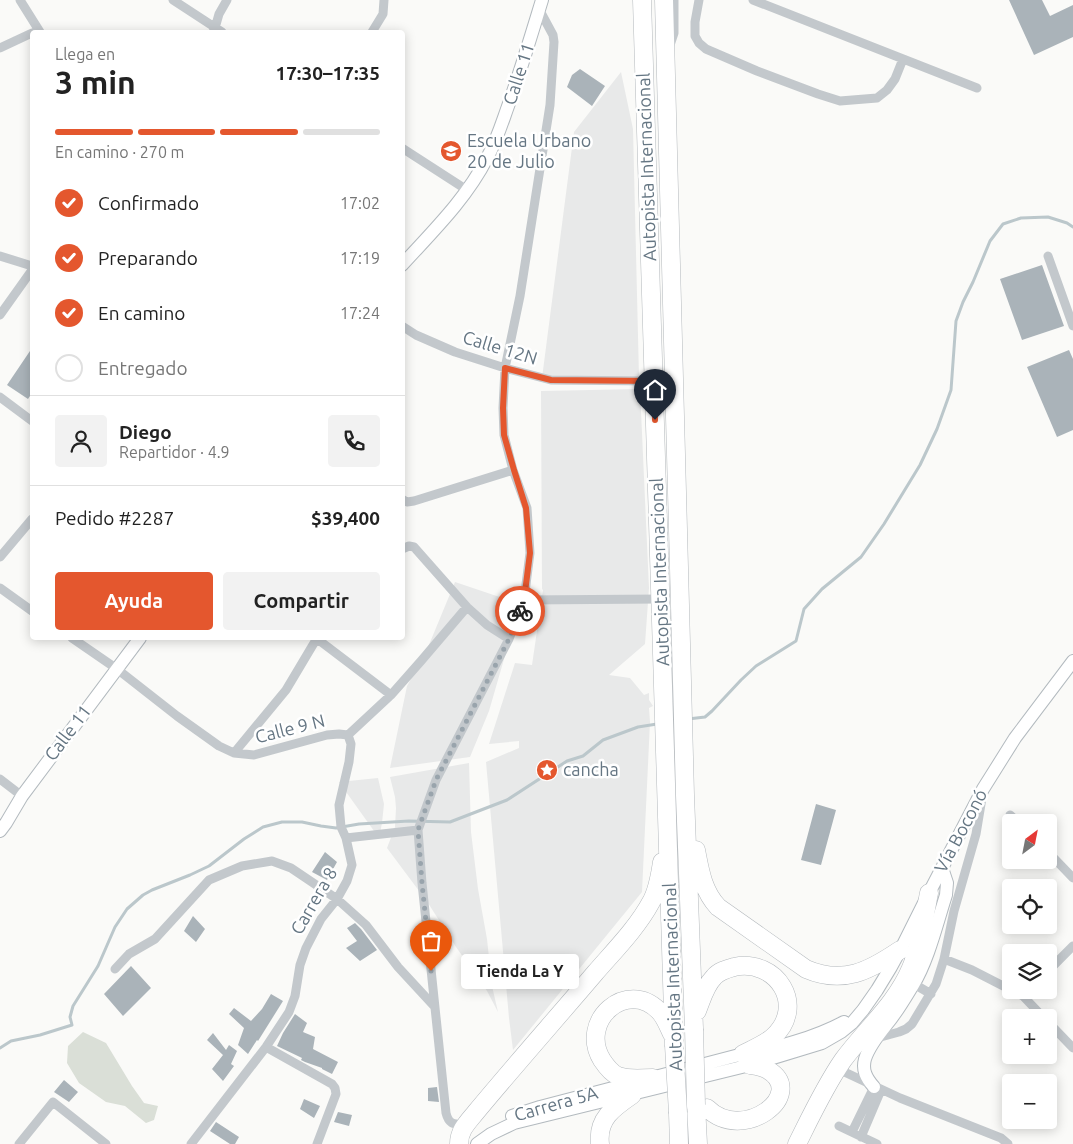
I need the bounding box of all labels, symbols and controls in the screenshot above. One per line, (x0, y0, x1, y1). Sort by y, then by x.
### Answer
street label: Calle 11 (499, 40, 537, 107)
text: Llega en (55, 45, 115, 63)
text: 17:30–17:35 (275, 62, 380, 84)
text: 3 min (55, 64, 136, 100)
street label: Autopista Internacional (633, 72, 659, 262)
place label: Escuela Urbano 20 de Julio (467, 130, 591, 171)
school or university icon: Escuela Urbano 20 de Julio (439, 139, 463, 163)
text: En camino · 270 m (55, 143, 184, 161)
icon: check (55, 189, 83, 217)
text: Confirmado (98, 192, 199, 214)
text: 17:02 (340, 194, 380, 212)
icon: check (55, 244, 83, 272)
text: Preparando (98, 247, 198, 269)
text: 17:19 (340, 249, 380, 267)
icon: check (55, 299, 83, 327)
text: En camino (98, 302, 185, 324)
text: 17:24 (340, 304, 380, 322)
street label: Calle 12N (461, 326, 540, 368)
text: Entregado (98, 357, 188, 379)
pin (634, 369, 676, 420)
icon: home (641, 376, 669, 404)
button: person (55, 415, 107, 467)
button: phone (328, 415, 380, 467)
text: Diego (119, 421, 172, 443)
text: Repartidor · 4.9 (119, 443, 230, 461)
street label: Autopista Internacional (646, 477, 672, 667)
text: Pedido #2287 (55, 507, 174, 529)
text: $39,400 (311, 507, 380, 529)
button: Ayuda (55, 572, 213, 630)
button: Compartir (223, 572, 380, 630)
courier (495, 586, 545, 636)
icon: bike (506, 597, 534, 625)
street label: Calle 11 (40, 701, 94, 764)
street label: Calle 9 N (253, 710, 327, 746)
place icon: cancha (535, 758, 559, 782)
place label: cancha (563, 759, 619, 779)
street label: Vía Boconó (930, 785, 990, 876)
north arrow (1002, 814, 1058, 869)
map controls (1002, 814, 1057, 1129)
street label: Carrera 8 (286, 863, 340, 938)
button: locate (1002, 879, 1057, 934)
street label: Autopista Internacional (659, 882, 685, 1072)
pin (410, 920, 452, 971)
icon: bag (417, 927, 445, 955)
button: layers (1002, 944, 1057, 999)
callout: Tienda La Y (461, 954, 578, 988)
text: Tienda La Y (477, 962, 563, 980)
button: + (1002, 1009, 1057, 1064)
button: − (1002, 1074, 1057, 1129)
street label: Carrera 5A (512, 1082, 600, 1124)

